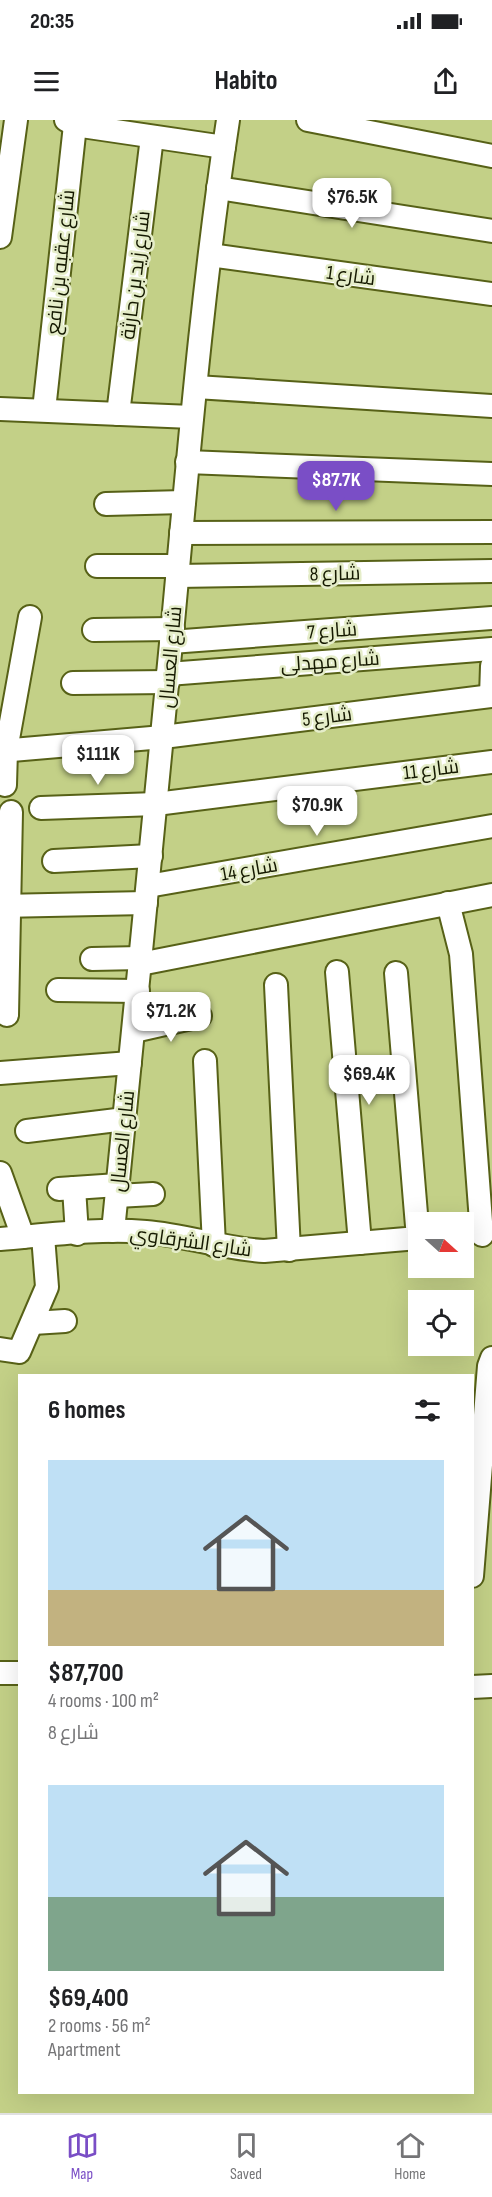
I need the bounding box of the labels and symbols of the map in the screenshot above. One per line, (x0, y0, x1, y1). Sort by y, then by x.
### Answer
pin: $76.5K (303, 178, 401, 229)
street label: شارع عقبه بن نافع (41, 188, 82, 336)
street label: شارع زيد بن حارثة (116, 209, 157, 341)
street label: شارع 1 (325, 261, 377, 292)
pin: $87.7K (287, 461, 385, 512)
street label: شارع 8 (309, 562, 361, 587)
street label: شارع العسال (155, 605, 188, 709)
street label: شارع 7 (306, 617, 358, 646)
street label: شارع مهدلى (280, 647, 380, 678)
street label: شارع 5 (301, 702, 353, 733)
pin: $111K (56, 735, 140, 786)
street label: شارع 11 (402, 755, 460, 786)
pin: $70.9K (268, 786, 366, 837)
street label: شارع 14 (219, 853, 280, 888)
pin: $71.2K (122, 992, 220, 1043)
pin: $69.4K (320, 1055, 418, 1106)
street label: شارع العسال (106, 1089, 141, 1193)
north arrow (408, 1212, 474, 1278)
street label: شارع الشرقاوي (128, 1222, 253, 1265)

